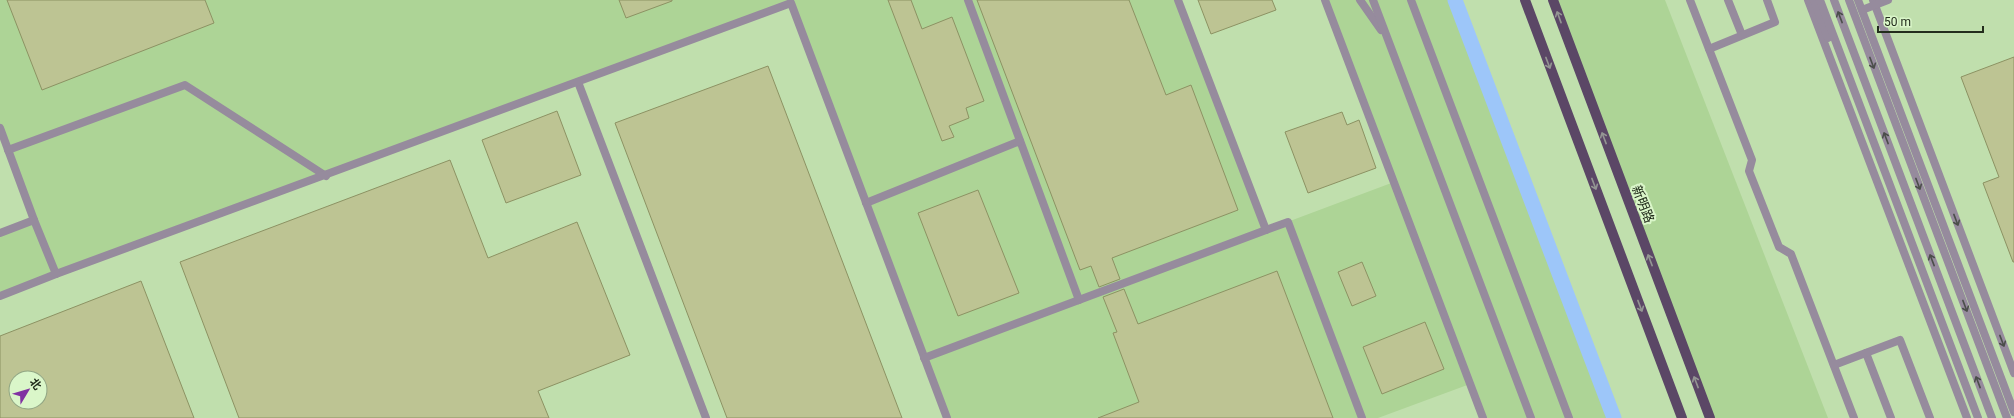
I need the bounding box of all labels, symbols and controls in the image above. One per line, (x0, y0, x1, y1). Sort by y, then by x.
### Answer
scale bar (1878, 8, 1983, 34)
one-way arrow (1554, 11, 1562, 23)
one-way arrow (1836, 11, 1844, 23)
text: 50 m (1884, 15, 1911, 29)
one-way arrow (1545, 56, 1553, 68)
one-way arrow (1869, 56, 1877, 68)
one-way arrow (1600, 133, 1608, 145)
one-way arrow (1882, 133, 1890, 145)
one-way arrow (1591, 178, 1599, 190)
one-way arrow (1915, 178, 1923, 190)
street label: 新明路 (1629, 183, 1657, 225)
one-way arrow (1952, 213, 1960, 225)
one-way arrow (1646, 254, 1654, 266)
one-way arrow (1928, 254, 1936, 266)
one-way arrow (1961, 299, 1969, 311)
one-way arrow (1636, 300, 1644, 312)
one-way arrow (1998, 335, 2006, 347)
north arrow (8, 370, 48, 410)
text: 北 (27, 376, 44, 392)
one-way arrow (1692, 376, 1700, 388)
one-way arrow (1974, 376, 1982, 388)

